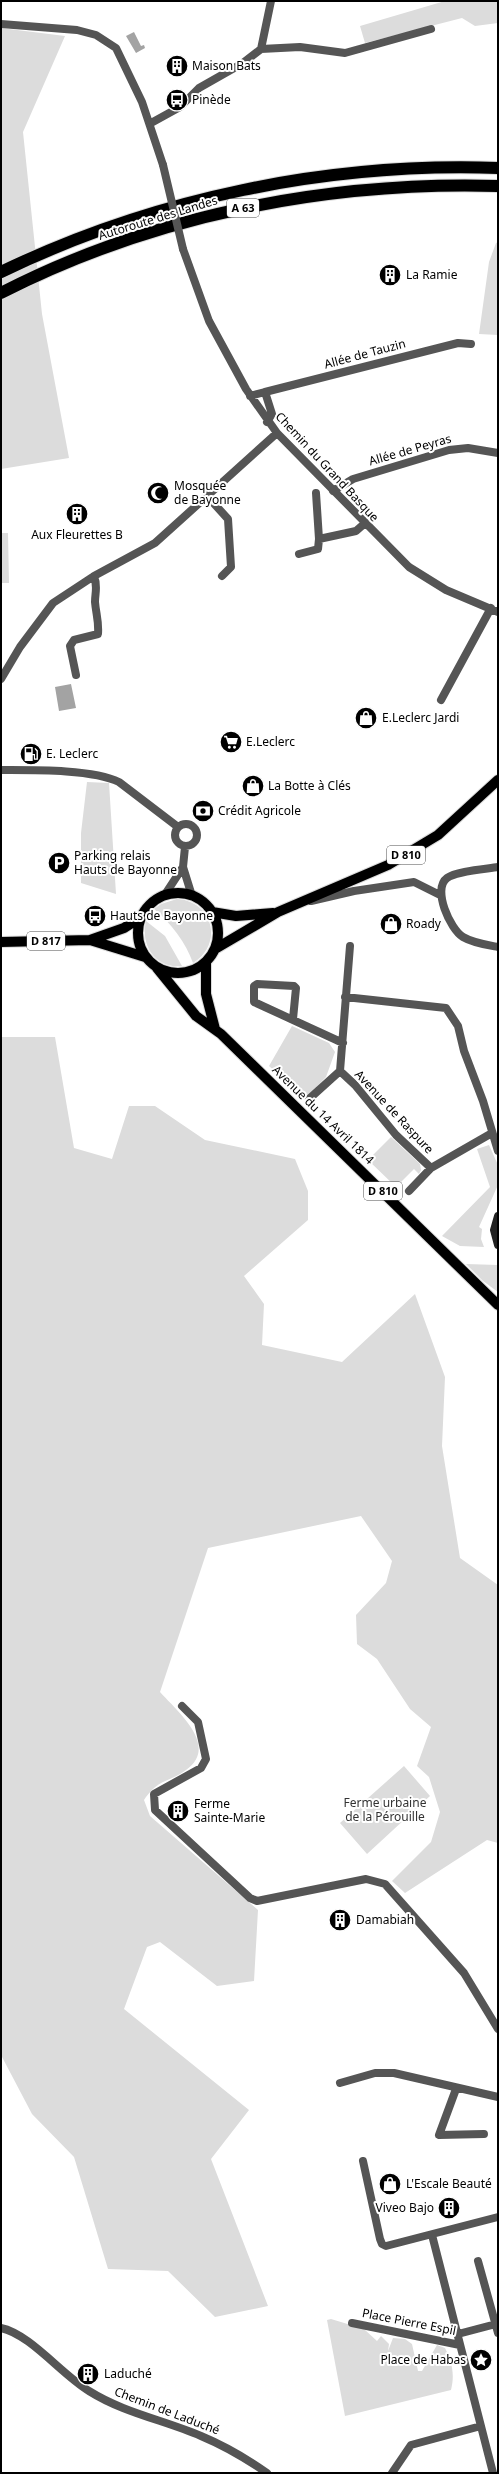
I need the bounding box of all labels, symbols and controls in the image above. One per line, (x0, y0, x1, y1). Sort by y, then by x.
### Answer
building icon: Maison Bats (164, 53, 190, 79)
place label: Maison Bats (192, 57, 261, 74)
bus stop icon: Pinède (164, 87, 190, 113)
place label: Pinède (192, 91, 231, 108)
street label: Autoroute des Landes (96, 191, 220, 244)
road number: A 63 (227, 199, 259, 217)
building icon: La Ramie (377, 262, 403, 288)
place label: La Ramie (406, 266, 458, 283)
street label: Allée de Tauzin (322, 334, 408, 373)
street label: Chemin du Grand Basque (272, 408, 383, 525)
street label: Allée de Peyras (367, 430, 453, 469)
place label: Mosquée de Bayonne (174, 477, 241, 508)
mosque icon: Mosquée de Bayonne (145, 480, 171, 506)
building icon: Aux Fleurettes B (64, 501, 90, 527)
place label: Aux Fleurettes B (31, 526, 123, 543)
shop icon: E.Leclerc Jardi (353, 705, 379, 731)
place label: E.Leclerc Jardi (382, 709, 459, 726)
supermarket icon: E.Leclerc (218, 729, 244, 755)
place label: E.Leclerc (246, 733, 295, 750)
fuel station icon: E. Leclerc (18, 741, 44, 767)
place label: E. Leclerc (46, 745, 98, 762)
shop icon: La Botte à Clés (240, 773, 266, 799)
place label: La Botte à Clés (268, 777, 351, 794)
bank icon: Crédit Agricole (190, 798, 216, 824)
place label: Crédit Agricole (218, 802, 301, 819)
road number: D 810 (387, 846, 425, 864)
place label: Parking relais Hauts de Bayonne (74, 847, 177, 878)
parking icon: Parking relais Hauts de Bayonne (46, 850, 72, 876)
bus stop icon: Hauts de Bayonne (82, 903, 108, 929)
place label: Hauts de Bayonne (110, 907, 213, 924)
shop icon: Roady (378, 911, 404, 937)
place label: Roady (406, 915, 442, 932)
road number: D 817 (27, 932, 65, 950)
street label: Avenue du 14 Avril 1814 (269, 1061, 378, 1168)
street label: Avenue de Raspure (351, 1066, 438, 1157)
road number: D 810 (364, 1182, 402, 1200)
park label: Ferme urbaine de la Pérouille (344, 1794, 427, 1825)
place label: Ferme Sainte-Marie (194, 1795, 265, 1826)
building icon: Ferme Sainte-Marie (165, 1798, 191, 1824)
building icon: Damabiah (327, 1907, 353, 1933)
place label: Damabiah (356, 1911, 414, 1928)
shop icon: L'Escale Beauté (377, 2171, 403, 2197)
place label: L'Escale Beauté (406, 2175, 492, 2192)
building icon: Viveo Bajo (436, 2195, 462, 2221)
place label: Viveo Bajo (376, 2199, 434, 2216)
street label: Place Pierre Espil (361, 2304, 458, 2339)
place icon: Place de Habas (468, 2347, 494, 2373)
place label: Place de Habas (381, 2351, 466, 2368)
building icon: Laduché (75, 2361, 101, 2387)
place label: Laduché (104, 2365, 152, 2382)
street label: Chemin de Laduché (112, 2383, 223, 2439)

